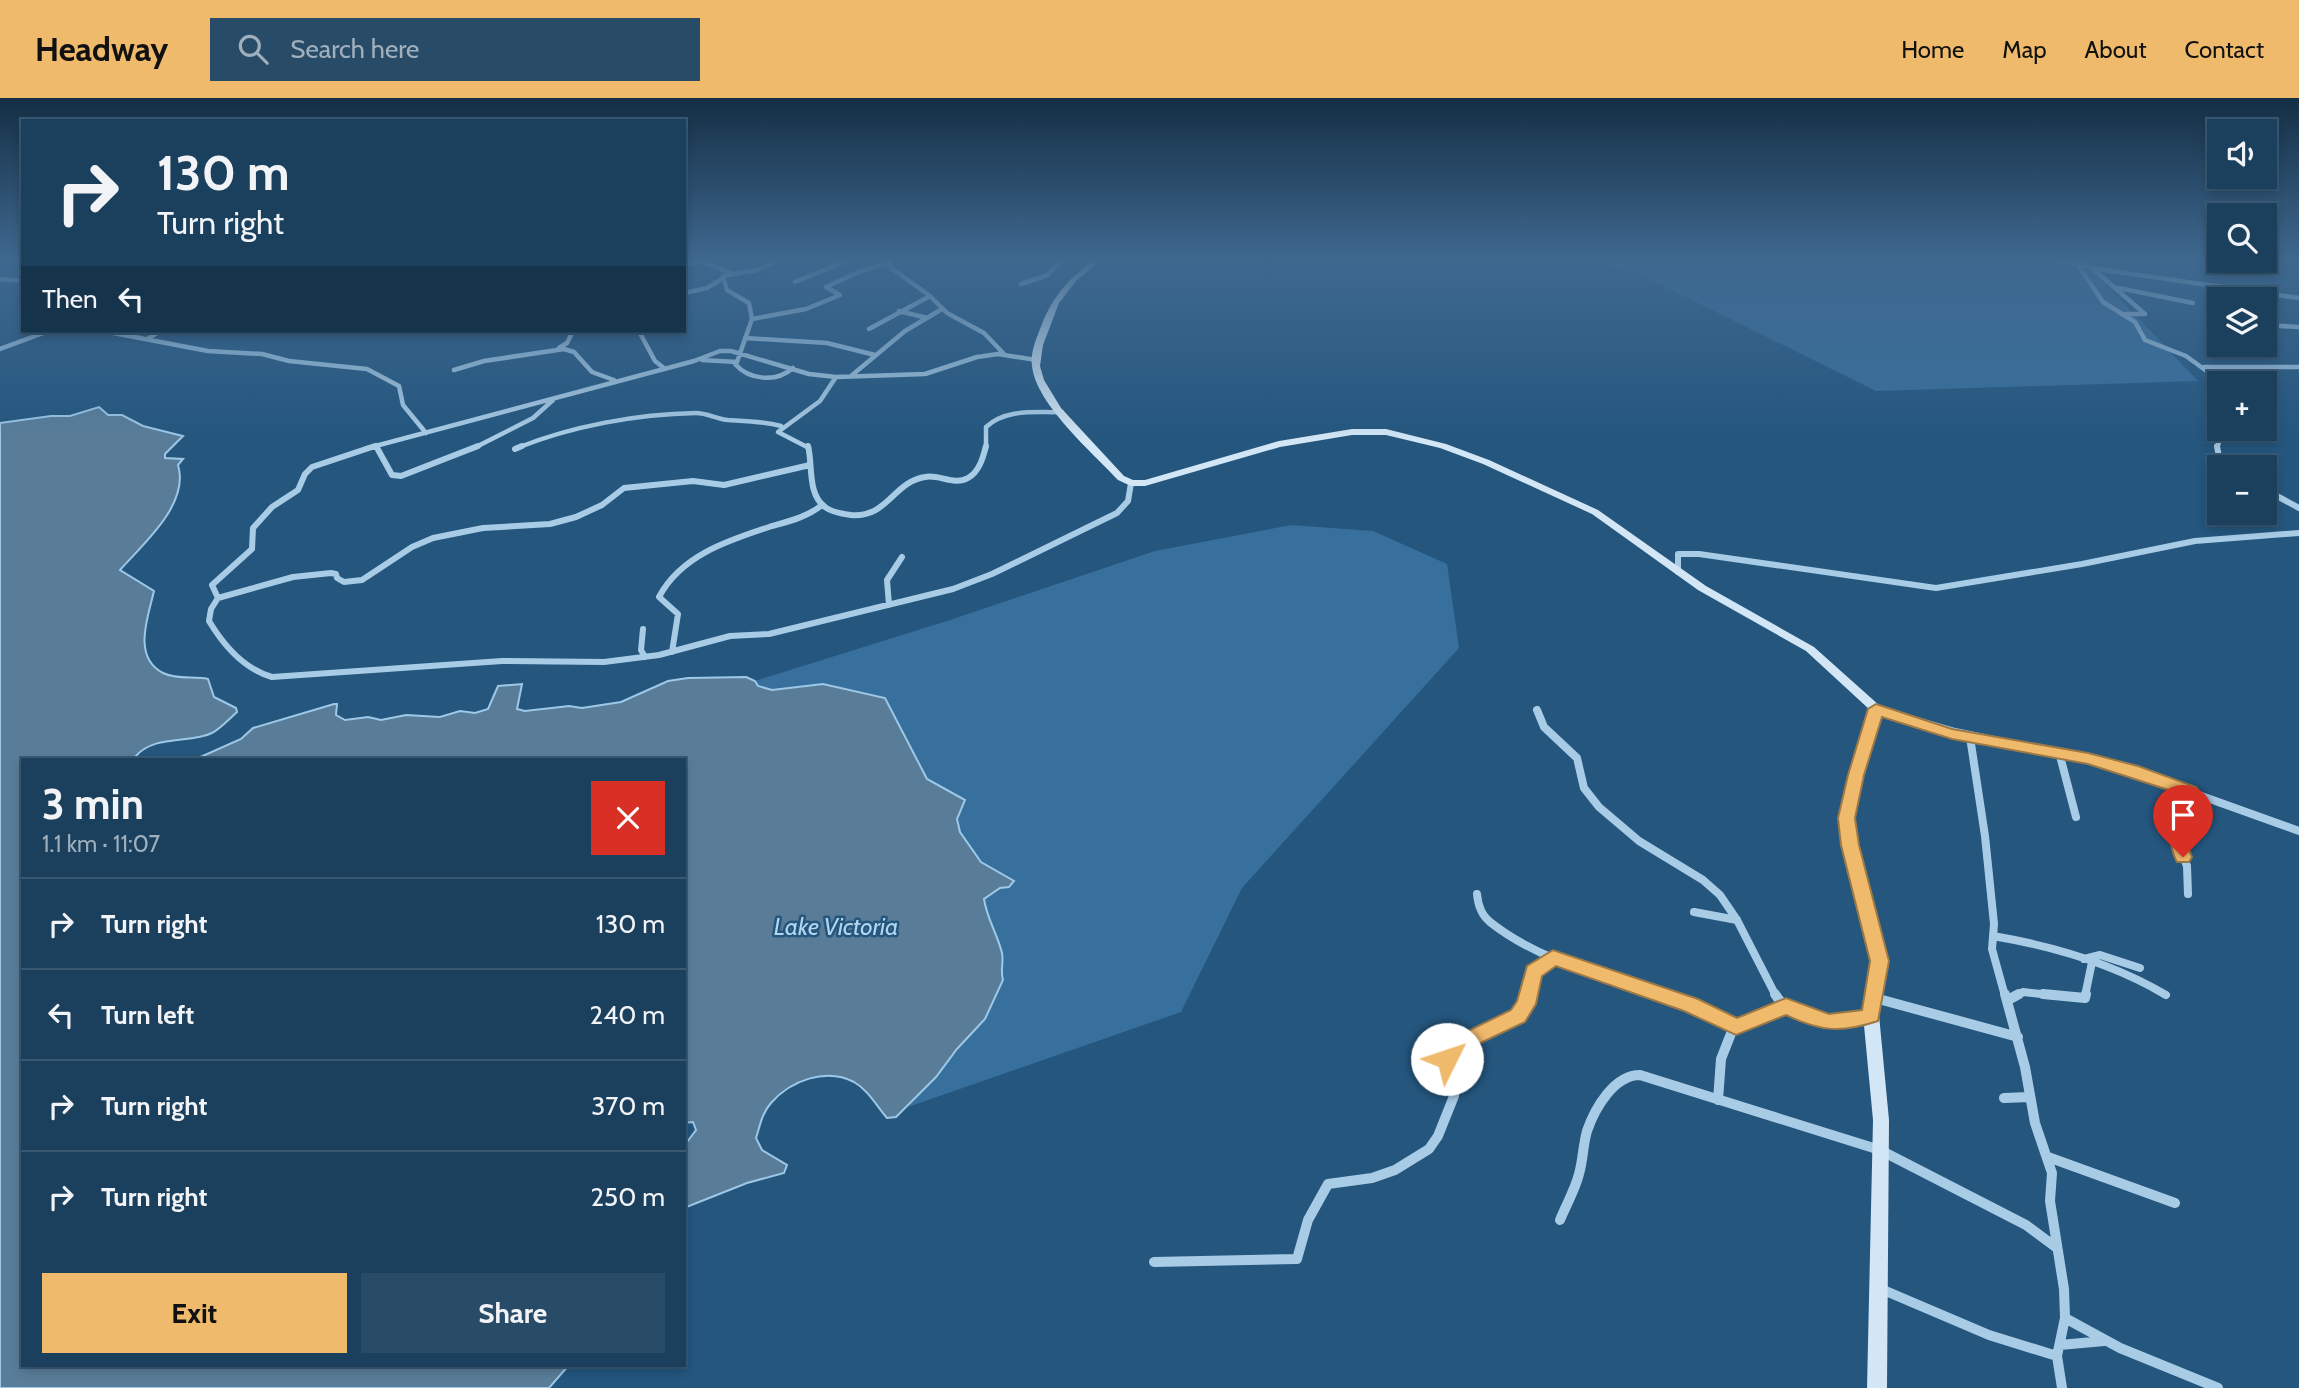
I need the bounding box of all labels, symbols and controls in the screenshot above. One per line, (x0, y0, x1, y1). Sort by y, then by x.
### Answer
search box (210, 18, 700, 81)
text: Headway (35, 29, 168, 69)
icon: search (234, 30, 272, 68)
text: Search here (290, 33, 419, 65)
text: Home (1901, 35, 1964, 64)
text: Map (2002, 35, 2047, 64)
text: About (2085, 35, 2147, 64)
text: Contact (2185, 35, 2264, 64)
map controls (2207, 119, 2277, 525)
button: sound (2207, 119, 2277, 189)
text: 130 m (157, 143, 290, 202)
icon: right (42, 147, 133, 238)
text: Turn right (157, 203, 284, 242)
button: search (2207, 203, 2277, 273)
icon: left (112, 280, 150, 318)
text: Then (42, 283, 98, 315)
button: layers (2207, 287, 2277, 357)
button: + (2207, 371, 2277, 441)
button: − (2207, 455, 2277, 525)
text: 3 min (42, 778, 144, 830)
button: close (591, 781, 665, 855)
pin (2153, 785, 2213, 857)
icon: arrive (2164, 796, 2202, 834)
text: 1.1 km · 11:07 (42, 830, 160, 858)
icon: right (42, 905, 80, 943)
text: Turn right (101, 908, 207, 940)
text: 130 m (596, 908, 665, 940)
water label: Lake Victoria (774, 912, 898, 941)
icon: left (42, 996, 80, 1034)
text: Turn left (101, 999, 194, 1031)
text: 240 m (590, 999, 665, 1031)
position arrow (1410, 1022, 1484, 1096)
icon: right (42, 1087, 80, 1125)
text: Turn right (101, 1090, 207, 1122)
text: 370 m (591, 1090, 665, 1122)
icon: right (42, 1178, 80, 1216)
text: Turn right (101, 1181, 207, 1213)
text: 250 m (591, 1181, 665, 1213)
button: Exit (42, 1273, 347, 1353)
button: Share (361, 1273, 665, 1353)

